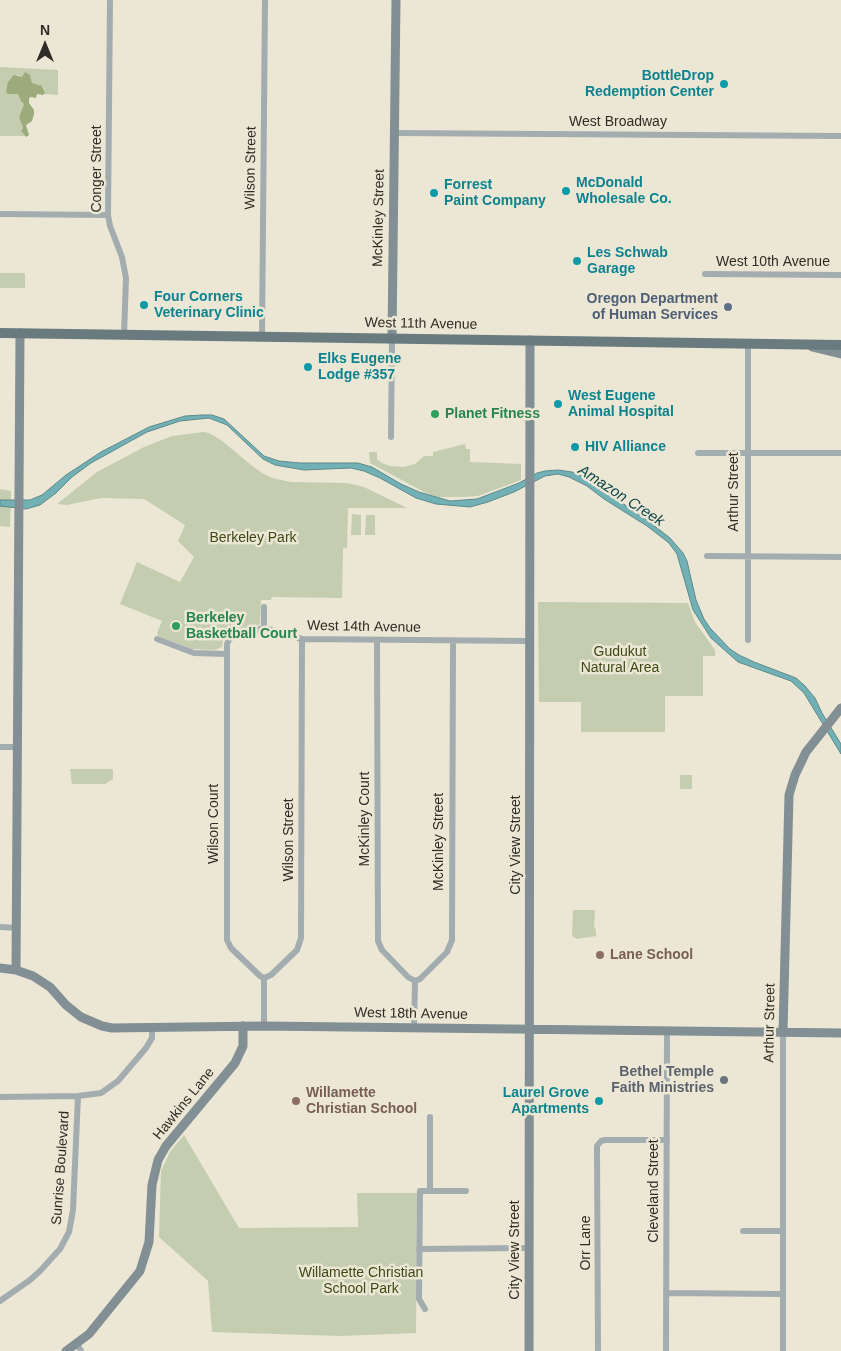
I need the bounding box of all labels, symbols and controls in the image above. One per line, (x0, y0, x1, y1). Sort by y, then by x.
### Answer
north arrow (20, 20, 70, 70)
text: N (40, 22, 50, 38)
place label: BottleDrop Redemption Center (585, 68, 714, 100)
marker: BottleDrop Redemption Center (718, 78, 730, 90)
street label: West Broadway (569, 114, 667, 130)
street label: Conger Street (89, 125, 105, 213)
street label: Wilson Street (242, 126, 260, 210)
street label: McKinley Street (370, 169, 388, 267)
place label: McDonald Wholesale Co. (576, 175, 672, 208)
place label: Forrest Paint Company (444, 177, 546, 210)
marker: McDonald Wholesale Co. (560, 185, 572, 197)
marker: Forrest Paint Company (428, 187, 440, 199)
place label: Les Schwab Garage (587, 245, 668, 278)
street label: West 10th Avenue (716, 254, 830, 270)
marker: Les Schwab Garage (571, 255, 583, 267)
place label: Four Corners Veterinary Clinic (154, 289, 264, 322)
place label: Oregon Department of Human Services (587, 291, 718, 324)
marker: Four Corners Veterinary Clinic (138, 299, 150, 311)
marker: Oregon Department of Human Services (722, 301, 734, 313)
street label: West 11th Avenue (364, 315, 478, 333)
place label: Elks Eugene Lodge #357 (318, 351, 401, 384)
marker: Elks Eugene Lodge #357 (302, 361, 314, 373)
place label: West Eugene Animal Hospital (568, 388, 674, 421)
marker: West Eugene Animal Hospital (552, 398, 564, 410)
place label: Planet Fitness (445, 406, 540, 422)
marker: Planet Fitness (429, 408, 441, 420)
place label: HIV Alliance (585, 439, 666, 455)
marker: HIV Alliance (569, 441, 581, 453)
street label: Arthur Street (726, 452, 742, 532)
water label: Amazon Creek (574, 461, 668, 531)
park label: Berkeley Park (209, 530, 297, 546)
place label: Berkeley Basketball Court (186, 610, 297, 642)
street label: West 14th Avenue (307, 618, 421, 636)
marker: Berkeley Basketball Court (170, 620, 182, 632)
park label: Gudukut Natural Area (581, 644, 659, 676)
street label: McKinley Court (357, 772, 373, 866)
street label: Wilson Court (206, 784, 222, 864)
street label: McKinley Street (431, 793, 447, 891)
street label: City View Street (508, 795, 524, 895)
street label: Wilson Street (281, 798, 297, 882)
place label: Lane School (610, 947, 693, 963)
marker: Lane School (594, 949, 606, 961)
street label: Arthur Street (761, 983, 779, 1063)
street label: West 18th Avenue (354, 1005, 468, 1023)
place label: Bethel Temple Faith Ministries (611, 1064, 714, 1096)
street label: Hawkins Lane (150, 1065, 218, 1143)
marker: Bethel Temple Faith Ministries (718, 1074, 730, 1086)
place label: Willamette Christian School (306, 1085, 417, 1118)
place label: Laurel Grove Apartments (503, 1085, 589, 1118)
marker: Willamette Christian School (290, 1095, 302, 1107)
marker: Laurel Grove Apartments (593, 1095, 605, 1107)
street label: Sunrise Boulevard (49, 1110, 73, 1226)
street label: Cleveland Street (646, 1139, 662, 1243)
street label: City View Street (507, 1200, 523, 1300)
street label: Orr Lane (578, 1215, 594, 1271)
park label: Willamette Christian School Park (299, 1265, 423, 1298)

